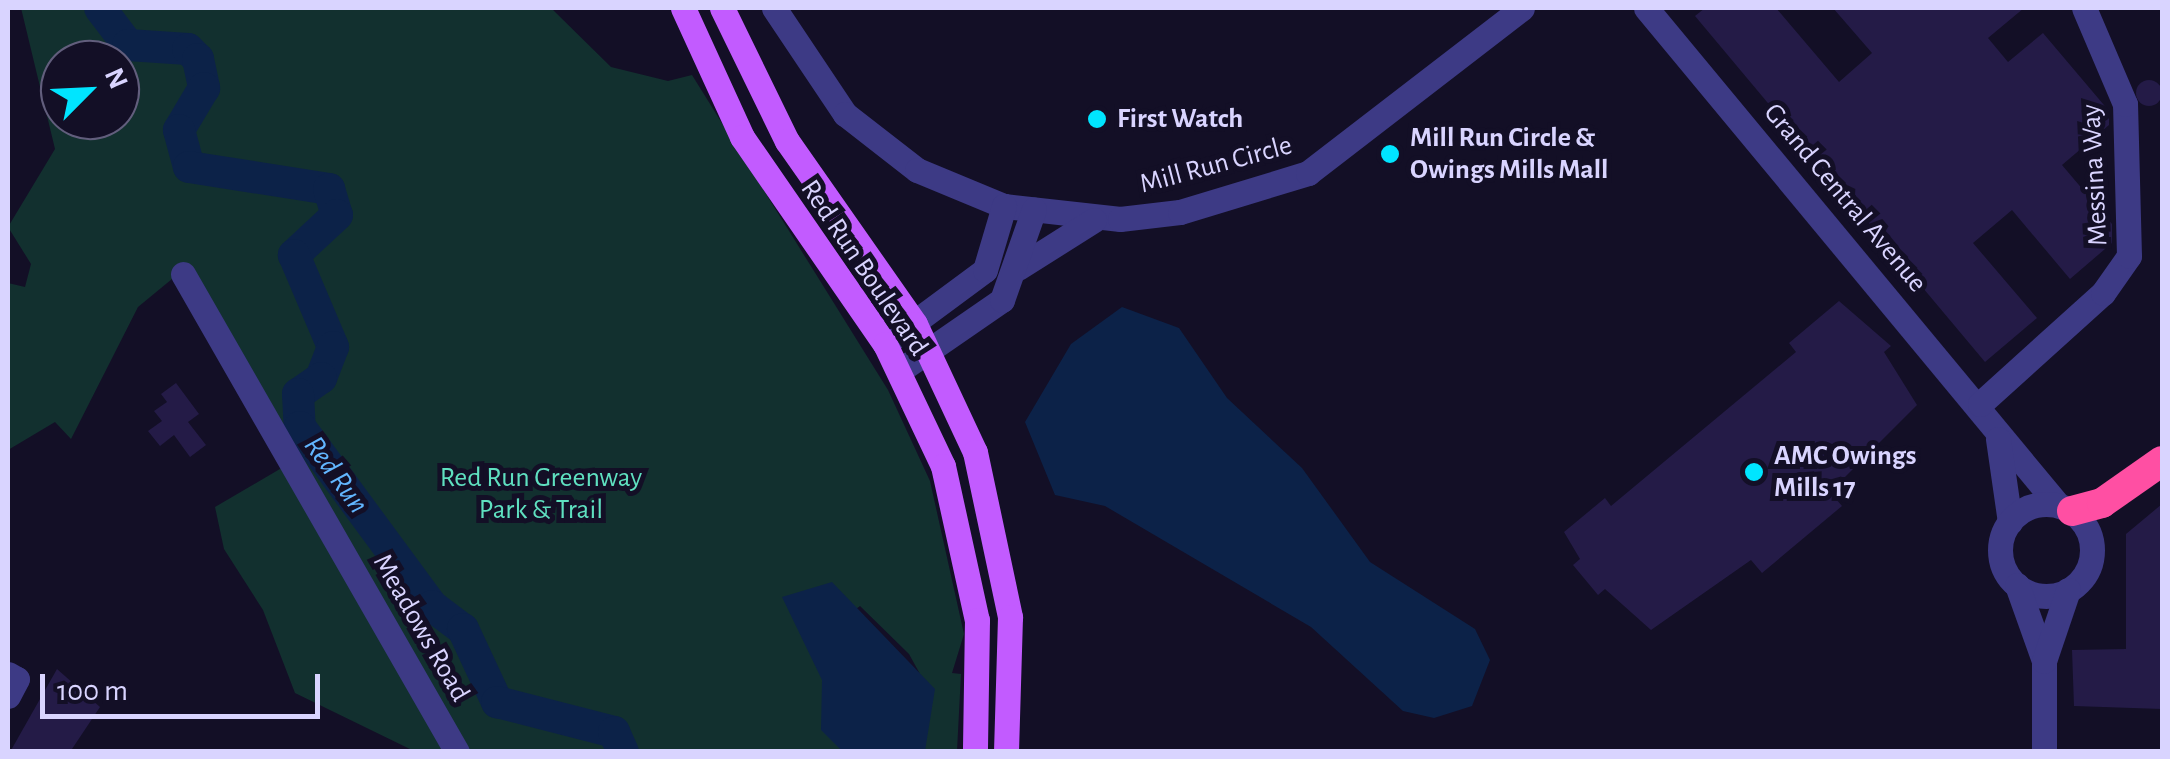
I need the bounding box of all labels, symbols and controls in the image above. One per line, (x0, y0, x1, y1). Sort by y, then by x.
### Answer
north arrow (40, 40, 140, 140)
text: N (99, 64, 132, 93)
street label: Grand Central Avenue (1756, 97, 1934, 299)
place label: First Watch (1117, 102, 1243, 136)
street label: Messina Way (2075, 103, 2115, 247)
marker: First Watch (1086, 108, 1108, 130)
place label: Mill Run Circle & Owings Mills Mall (1410, 121, 1608, 187)
street label: Mill Run Circle (1136, 129, 1296, 201)
marker: Mill Run Circle & Owings Mills Mall (1379, 143, 1401, 165)
street label: Red Run Boulevard (793, 174, 935, 362)
water label: Red Run (296, 429, 376, 521)
place label: AMC Owings Mills 17 (1774, 439, 1916, 505)
park label: Red Run Greenway Park & Trail (440, 461, 642, 527)
marker: AMC Owings Mills 17 (1743, 461, 1765, 483)
street label: Meadows Road (365, 548, 477, 708)
scale bar (45, 654, 325, 716)
text: 100 m (57, 676, 128, 706)

